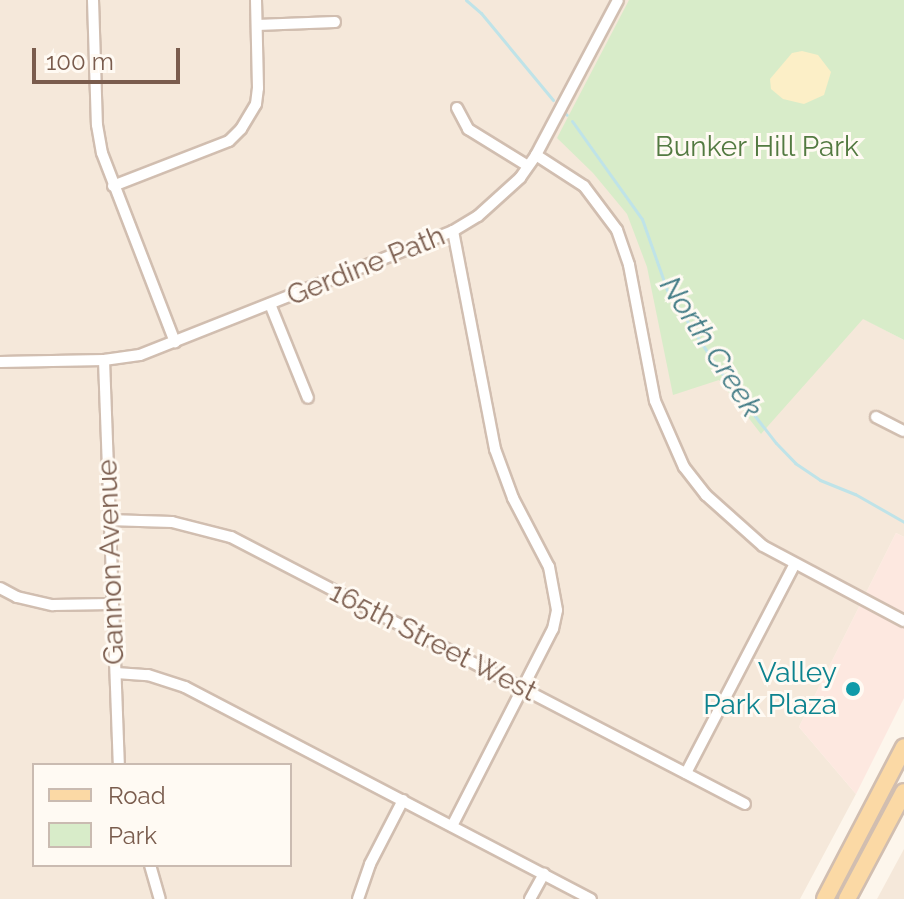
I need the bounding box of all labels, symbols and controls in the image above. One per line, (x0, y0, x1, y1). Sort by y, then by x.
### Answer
scale bar (36, 32, 184, 82)
text: 100 m (46, 47, 114, 76)
park label: Bunker Hill Park (654, 130, 860, 164)
street label: Gerdine Path (282, 219, 450, 313)
water label: North Creek (652, 270, 770, 424)
street label: Gannon Avenue (91, 458, 131, 666)
street label: 165th Street West (324, 575, 542, 709)
place label: Valley Park Plaza (703, 656, 837, 722)
marker: Valley Park Plaza (844, 680, 862, 698)
legend (32, 763, 292, 867)
text: Road (108, 781, 166, 810)
text: Park (108, 821, 157, 850)

